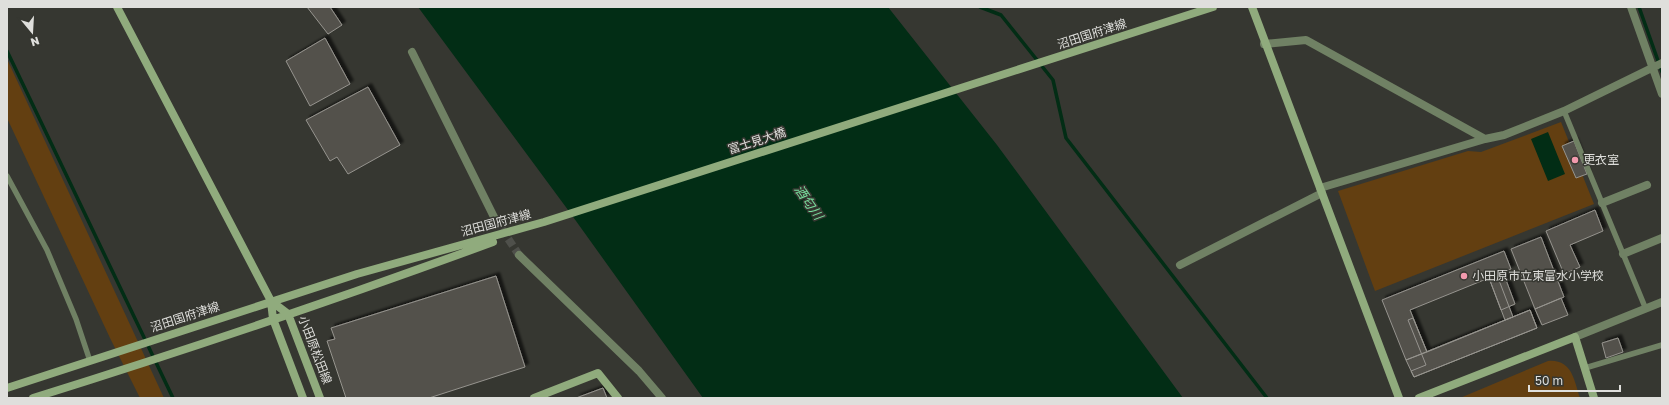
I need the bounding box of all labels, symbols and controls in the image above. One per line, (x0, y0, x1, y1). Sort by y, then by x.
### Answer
north arrow (12, 12, 52, 52)
street label: 沼田国府津線 (1055, 15, 1128, 52)
text: N (29, 35, 41, 49)
street label: 富士見大橋 (726, 124, 788, 157)
place label: 更衣室 (1583, 152, 1619, 167)
marker: 更衣室 (1570, 155, 1580, 165)
water label: 酒匂川 (791, 181, 828, 224)
street label: 沼田国府津線 (459, 206, 533, 239)
place label: 小田原市立東富水小学校 (1472, 268, 1604, 283)
marker: 小田原市立東富水小学校 (1459, 271, 1469, 281)
street label: 沼田国府津線 (148, 298, 221, 335)
street label: 小田原松田線 (296, 314, 335, 386)
scale bar (1529, 367, 1620, 393)
text: 50 m (1535, 373, 1563, 388)

